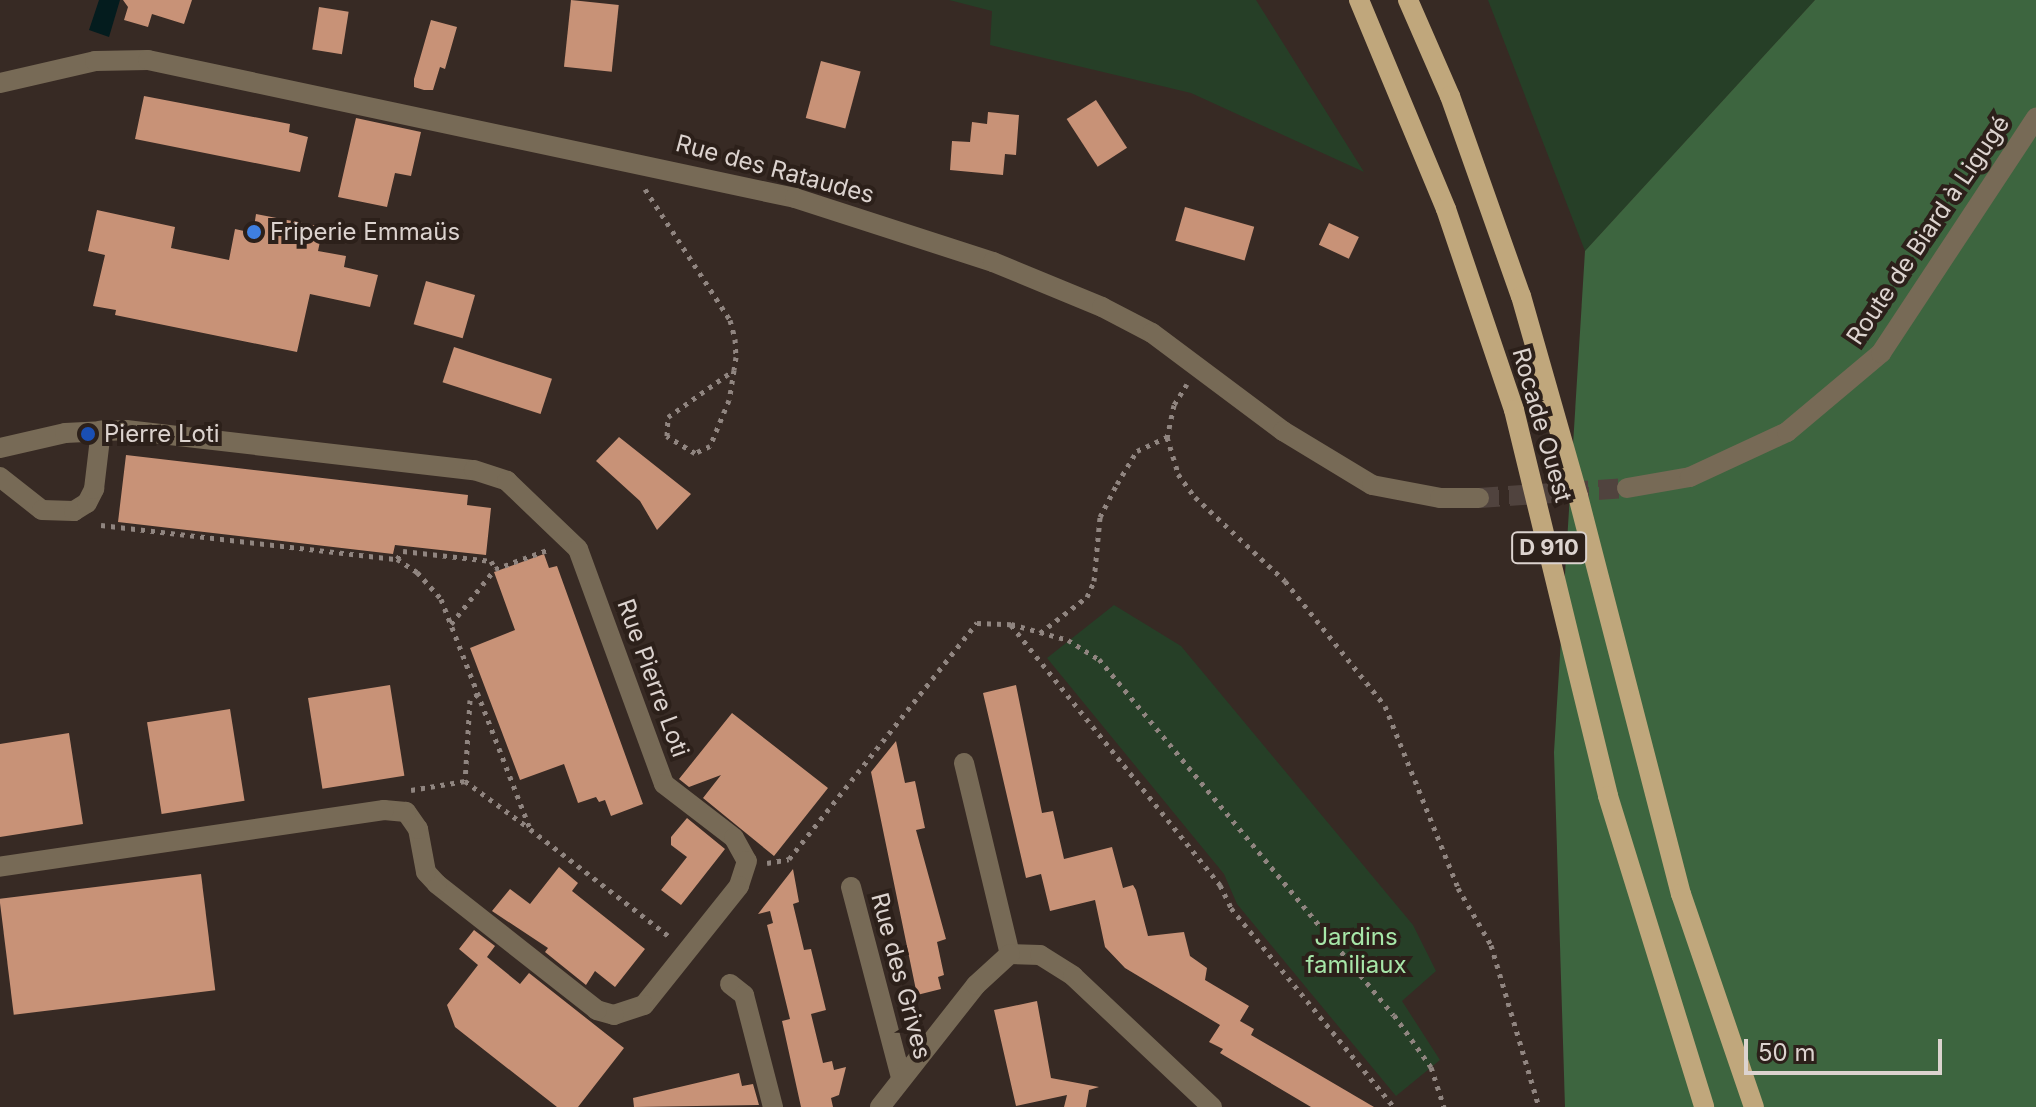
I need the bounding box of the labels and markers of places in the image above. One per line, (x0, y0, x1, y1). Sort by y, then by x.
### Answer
place label: Friperie Emmaüs (270, 218, 460, 246)
marker: Friperie Emmaüs (245, 223, 263, 241)
place label: Pierre Loti (104, 420, 220, 448)
marker: Pierre Loti (79, 425, 97, 443)

